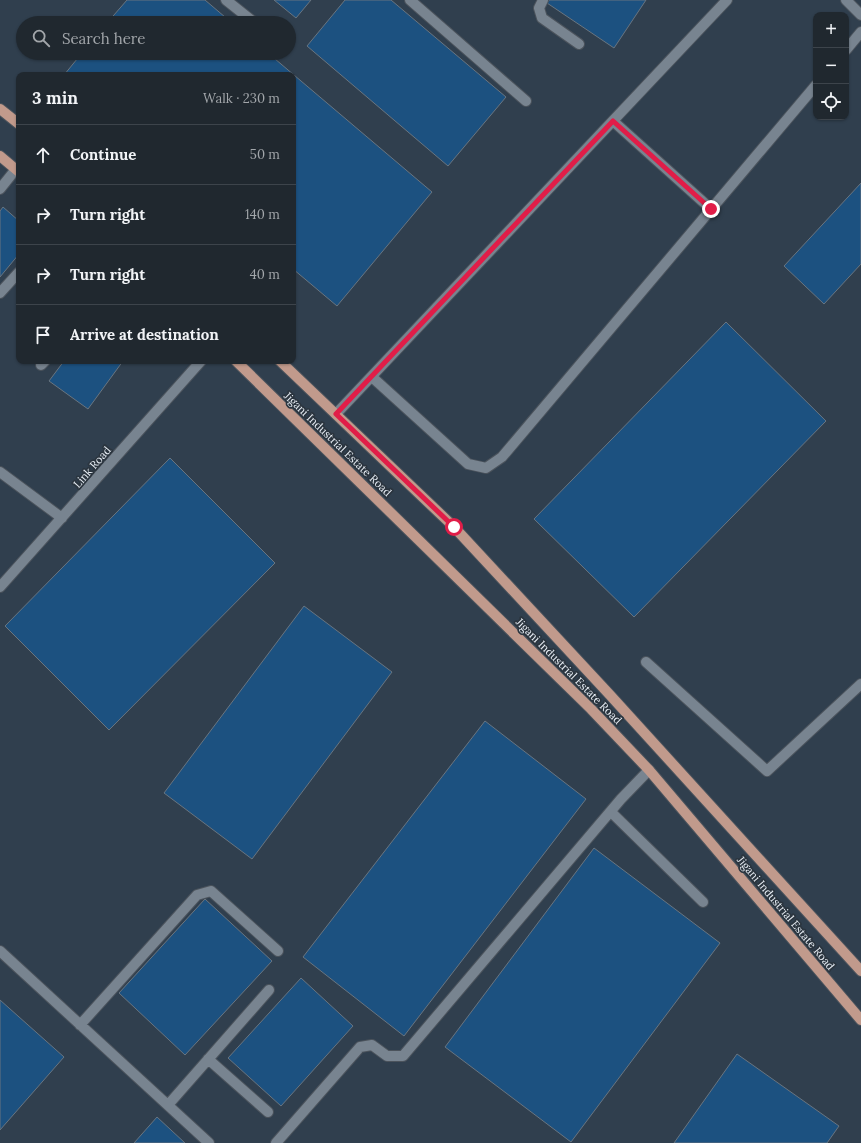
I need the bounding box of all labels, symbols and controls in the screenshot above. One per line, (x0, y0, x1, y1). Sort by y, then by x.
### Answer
map controls (813, 12, 849, 120)
button: + (813, 12, 849, 48)
search box (16, 16, 296, 60)
icon: search (30, 27, 52, 49)
text: Search here (62, 29, 145, 48)
button: − (813, 48, 849, 84)
button: locate (813, 84, 849, 120)
text: 3 min (32, 87, 78, 109)
text: Walk · 230 m (203, 90, 280, 107)
icon: ahead (32, 144, 54, 166)
text: Continue (70, 145, 136, 164)
text: 50 m (250, 146, 280, 163)
route end (702, 200, 720, 218)
icon: right (32, 204, 54, 226)
text: Turn right (70, 205, 146, 224)
text: 140 m (245, 206, 280, 223)
icon: right (32, 264, 54, 286)
text: Turn right (70, 265, 146, 284)
text: 40 m (250, 266, 280, 283)
icon: arrive (32, 324, 54, 346)
text: Arrive at destination (70, 325, 219, 344)
street label: Jigani Industrial Estate Road (281, 388, 395, 499)
street label: Link Road (70, 443, 114, 491)
route start (445, 518, 463, 536)
street label: Jigani Industrial Estate Road (512, 614, 625, 727)
street label: Jigani Industrial Estate Road (734, 852, 838, 973)

